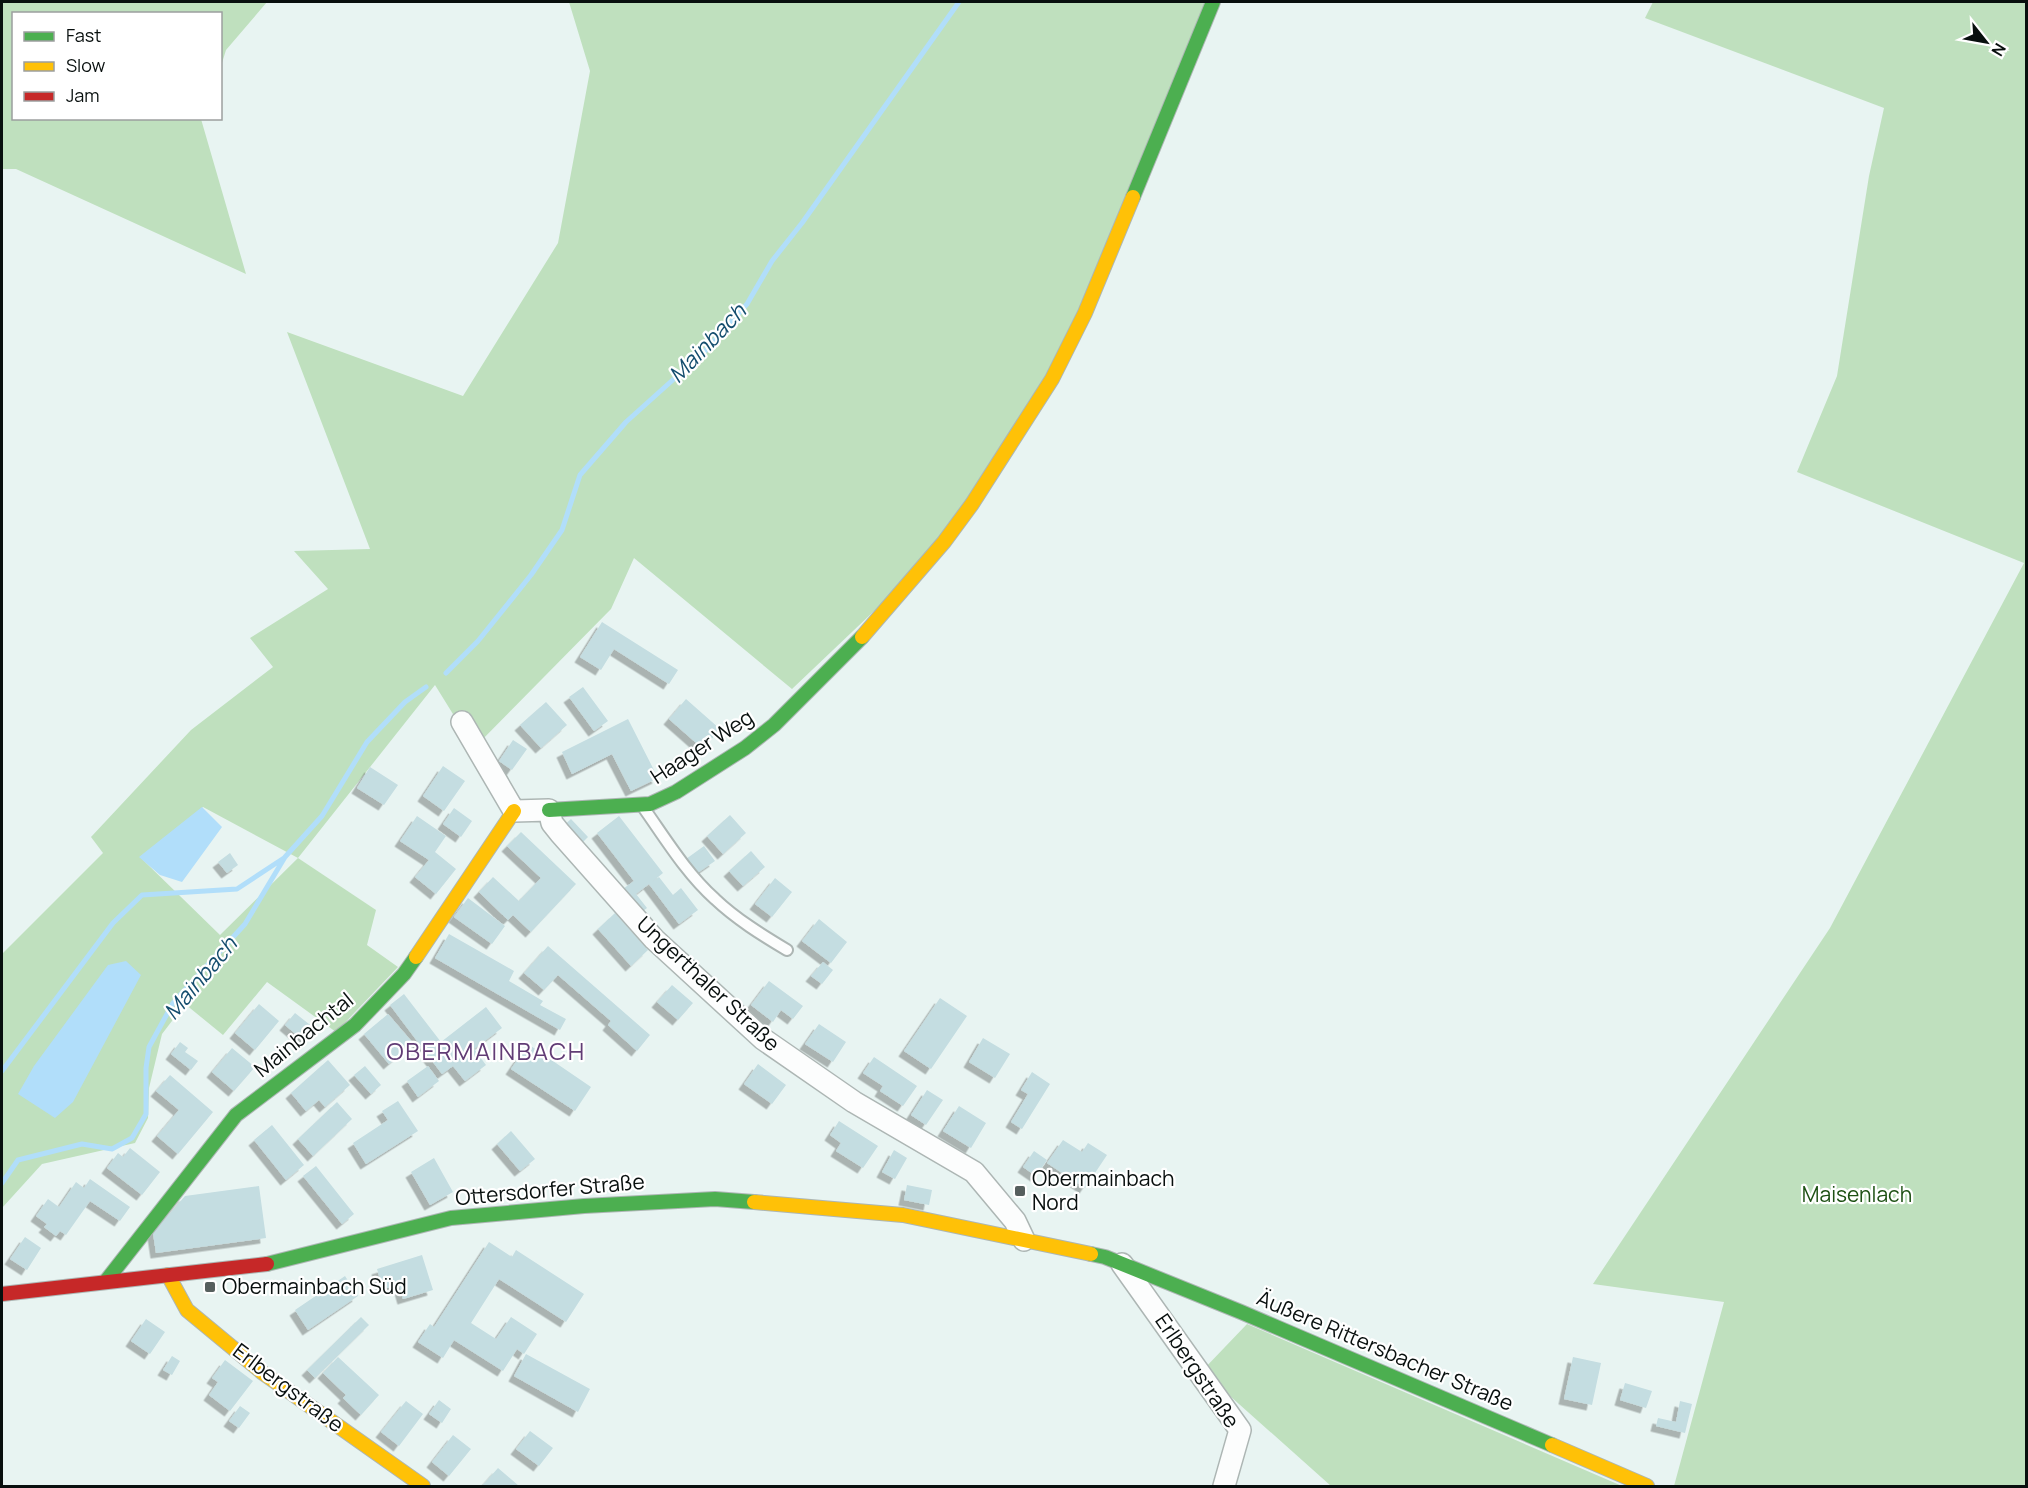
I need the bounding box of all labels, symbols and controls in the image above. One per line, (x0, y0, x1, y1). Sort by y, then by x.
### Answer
legend (12, 12, 222, 120)
north arrow (1956, 12, 2016, 72)
text: Fast (66, 23, 101, 47)
text: N (1986, 39, 2011, 60)
text: Slow (66, 53, 106, 77)
text: Jam (66, 83, 100, 107)
water label: Mainbach (662, 296, 753, 389)
street label: Haager Weg (645, 702, 758, 790)
street label: Ungerthaler Straße (631, 910, 786, 1057)
water label: Mainbach (157, 930, 244, 1026)
street label: Mainbachtal (248, 986, 359, 1083)
district label: OBERMAINBACH (386, 1034, 586, 1067)
place label: Obermainbach Nord (1032, 1164, 1175, 1216)
street label: Ottersdorfer Straße (454, 1167, 646, 1211)
park label: Maisenlach (1802, 1180, 1912, 1208)
marker: Obermainbach Nord (1013, 1184, 1027, 1198)
place label: Obermainbach Süd (222, 1272, 407, 1300)
marker: Obermainbach Süd (203, 1280, 217, 1294)
street label: Äußere Rittersbacher Straße (1253, 1283, 1518, 1417)
street label: Erlbergstraße (1149, 1308, 1246, 1433)
street label: Erlbergstraße (228, 1336, 350, 1438)

